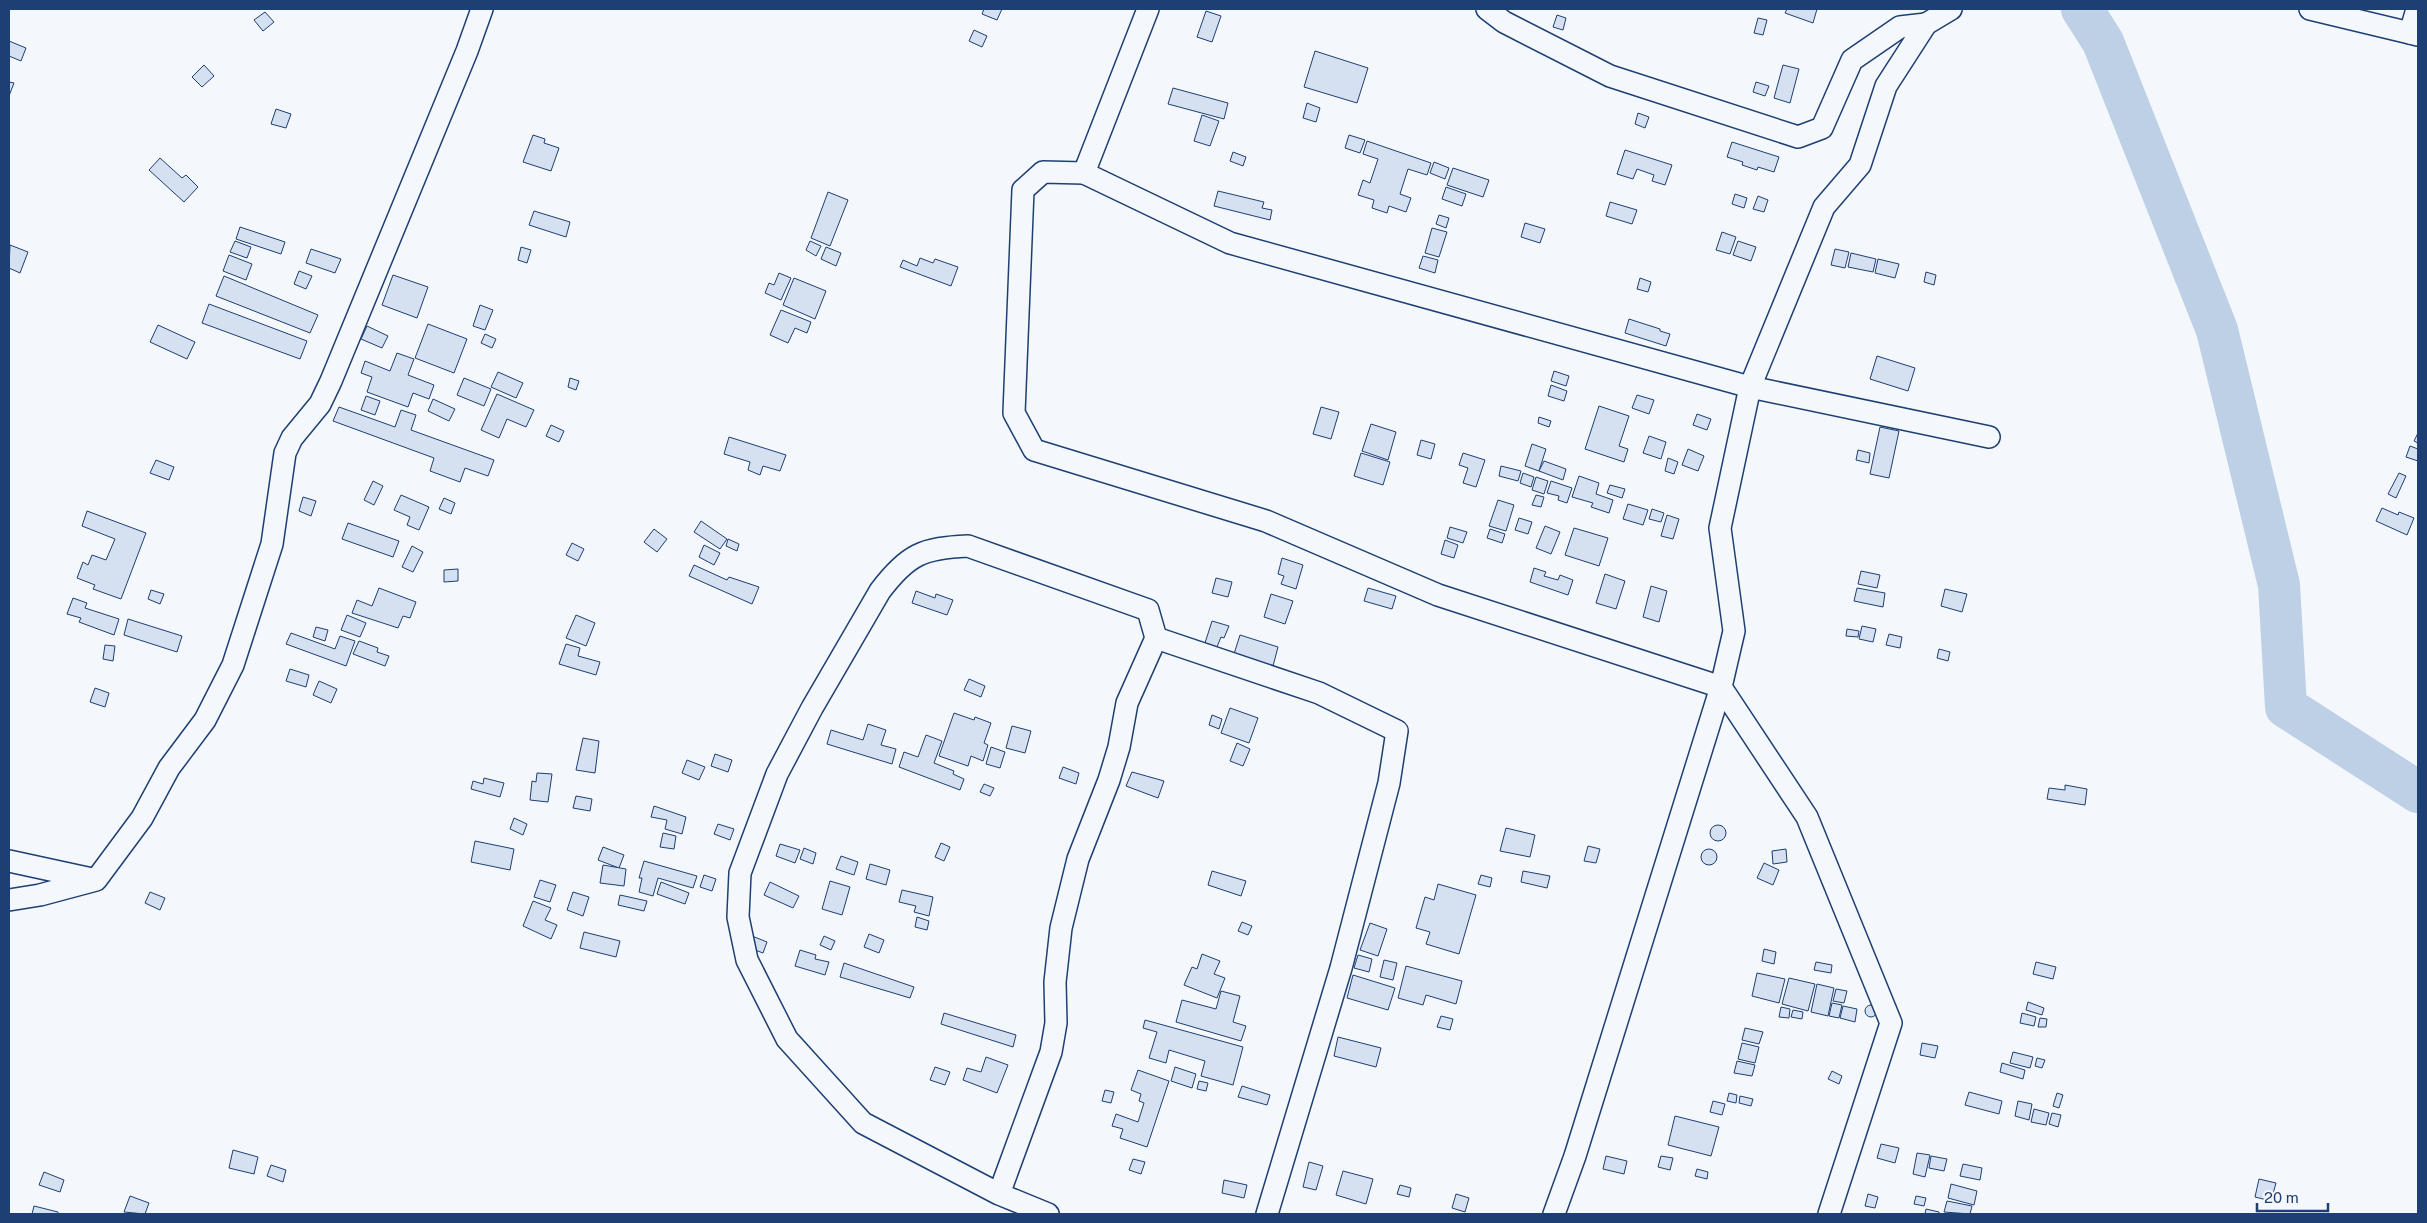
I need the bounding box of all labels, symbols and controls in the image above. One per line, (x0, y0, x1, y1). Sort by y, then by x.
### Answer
scale bar (2257, 1180, 2328, 1212)
text: 20 m (2264, 1189, 2299, 1206)

